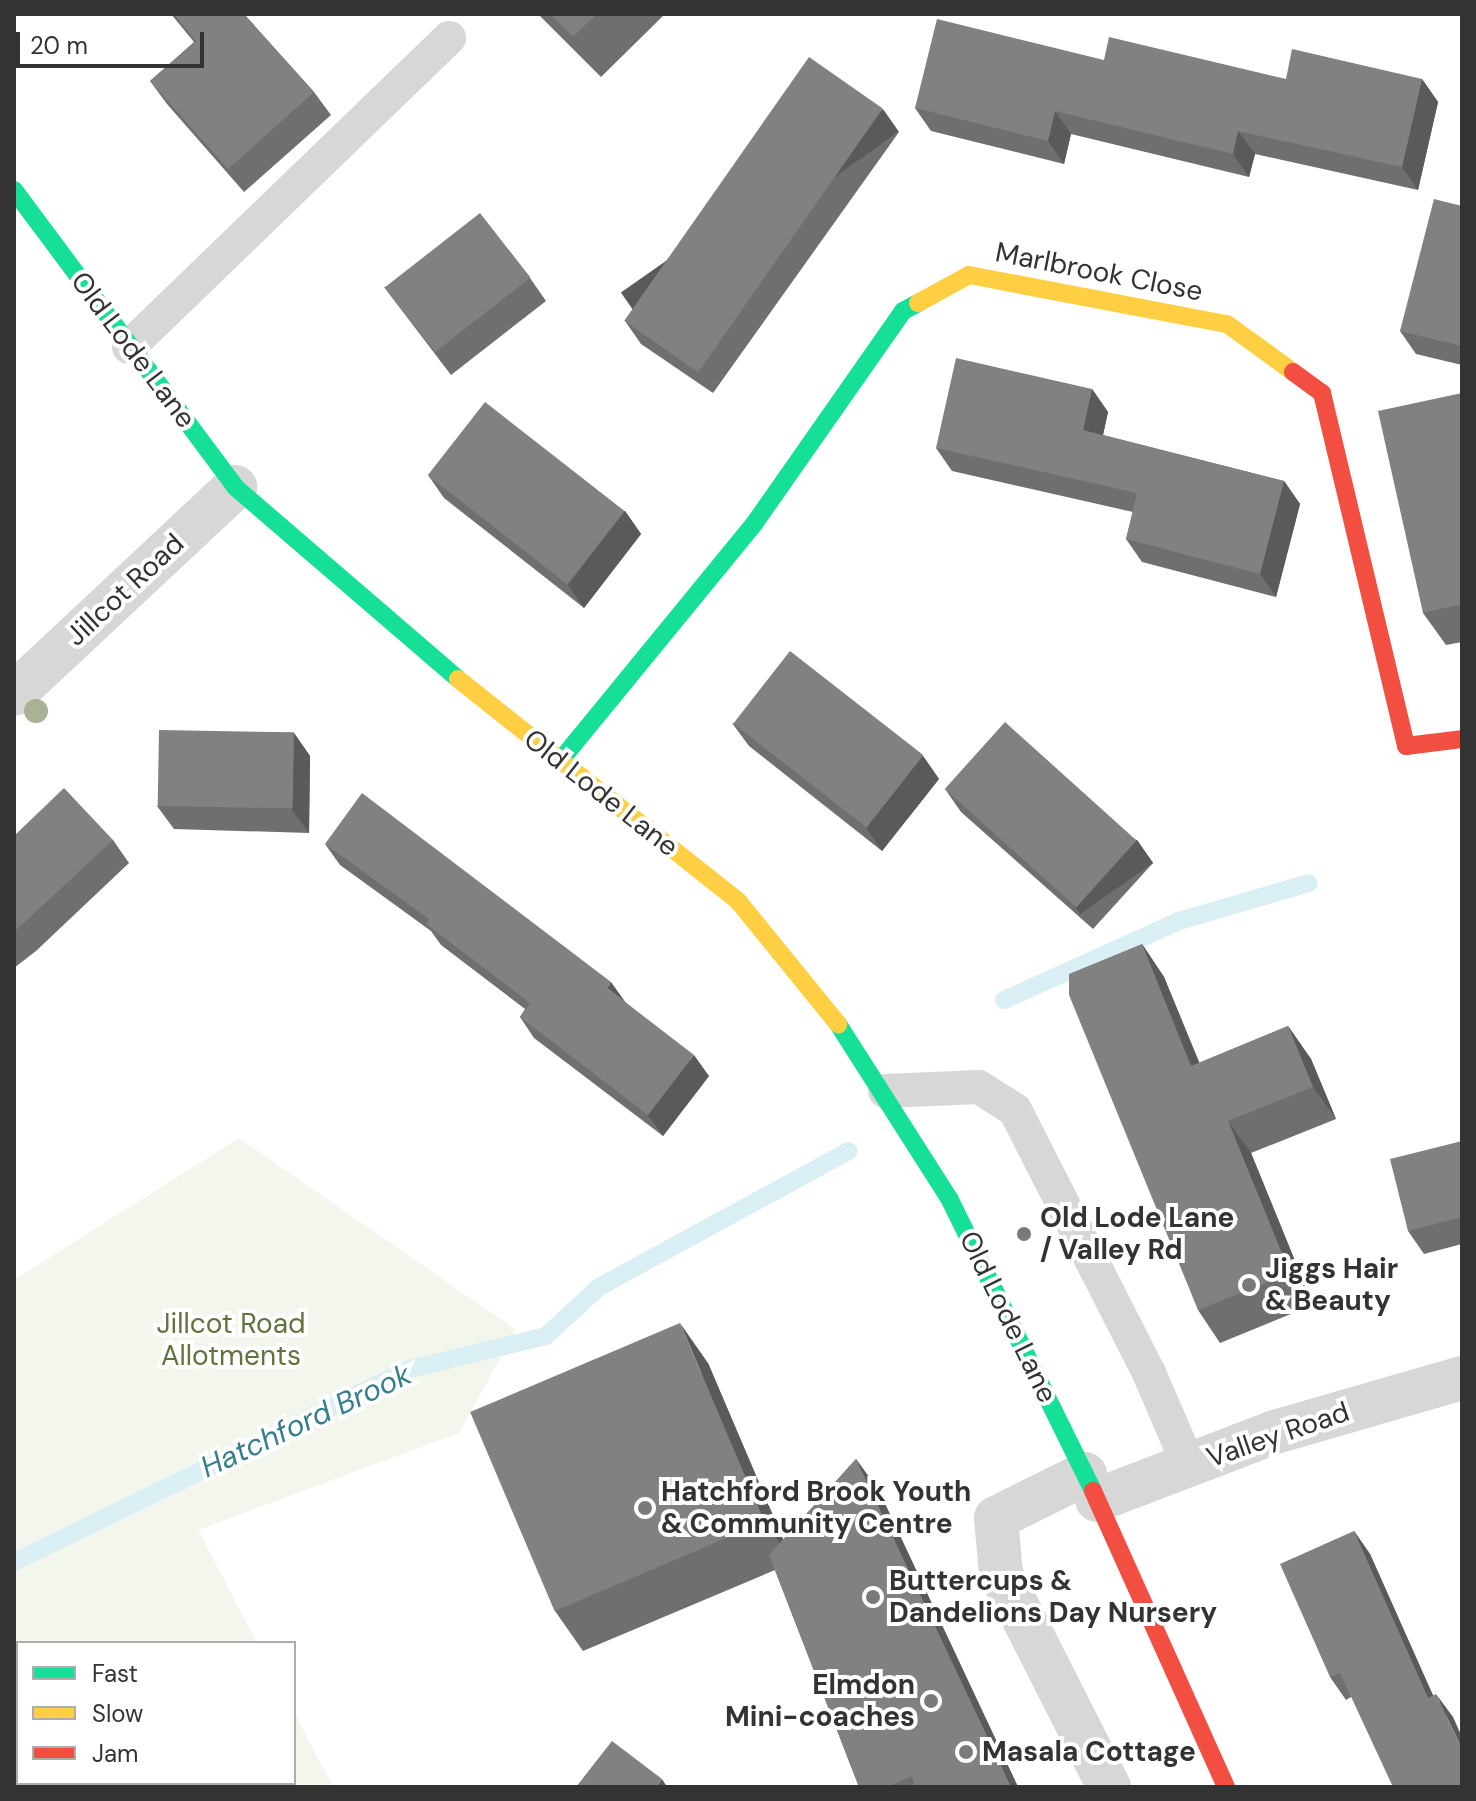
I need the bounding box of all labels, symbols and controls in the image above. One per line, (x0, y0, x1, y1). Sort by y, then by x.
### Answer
scale bar (20, 16, 208, 66)
text: 20 m (30, 30, 88, 61)
street label: Marlbrook Close (993, 235, 1205, 309)
street label: Old Lode Lane (63, 265, 203, 435)
street label: Jillcot Road (59, 527, 191, 653)
street label: Old Lode Lane (517, 722, 685, 864)
place label: Old Lode Lane / Valley Rd (1040, 1201, 1234, 1267)
marker: Old Lode Lane / Valley Rd (1015, 1225, 1033, 1243)
street label: Old Lode Lane (952, 1226, 1064, 1408)
place label: Jiggs Hair & Beauty (1265, 1252, 1398, 1318)
marker: Jiggs Hair & Beauty (1240, 1276, 1258, 1294)
park label: Jillcot Road Allotments (157, 1307, 305, 1373)
water label: Hatchford Brook (195, 1356, 417, 1486)
street label: Valley Road (1202, 1395, 1354, 1475)
place label: Hatchford Brook Youth & Community Centre (661, 1475, 971, 1541)
marker: Hatchford Brook Youth & Community Centre (636, 1499, 654, 1517)
place label: Buttercups & Dandelions Day Nursery (889, 1564, 1217, 1630)
marker: Buttercups & Dandelions Day Nursery (864, 1588, 882, 1606)
legend (16, 1641, 296, 1785)
text: Fast (92, 1658, 138, 1689)
place label: Elmdon Mini-coaches (725, 1668, 915, 1734)
marker: Elmdon Mini-coaches (922, 1692, 940, 1710)
text: Slow (92, 1698, 143, 1729)
place label: Masala Cottage (982, 1735, 1196, 1769)
text: Jam (92, 1738, 138, 1769)
marker: Masala Cottage (957, 1743, 975, 1761)

